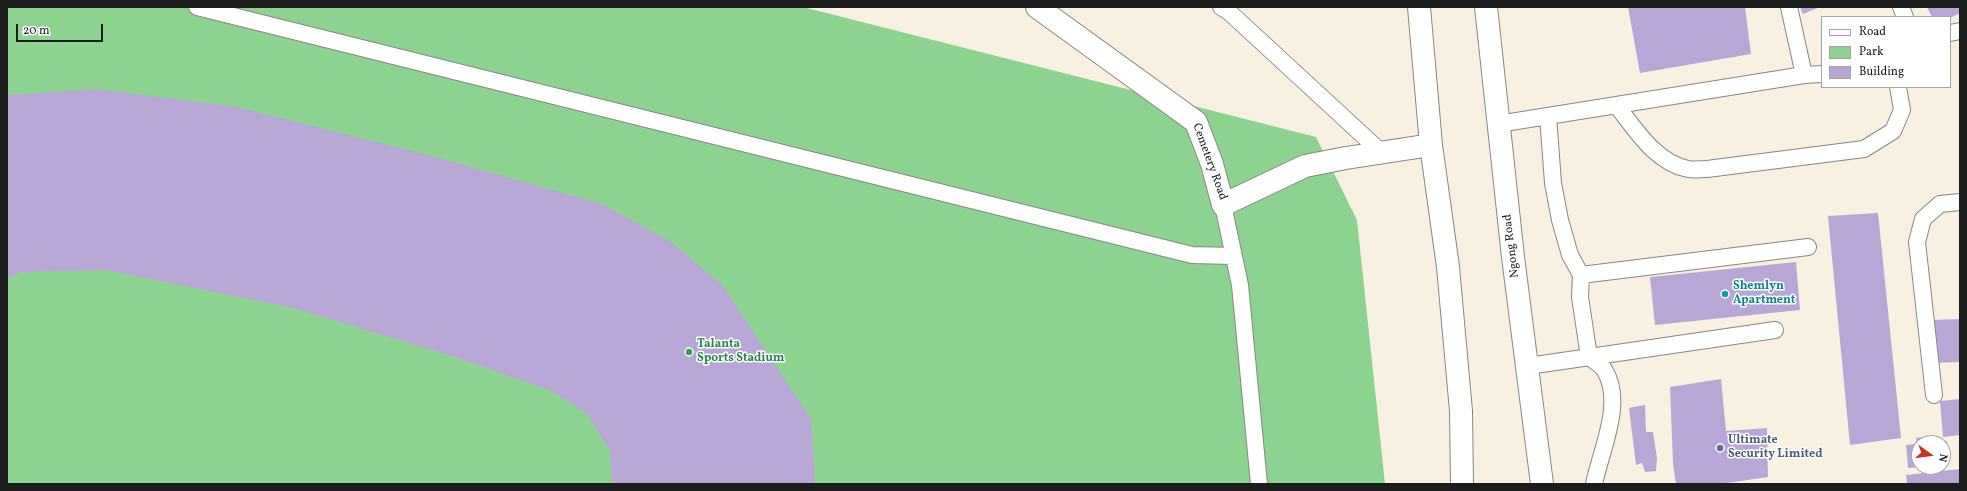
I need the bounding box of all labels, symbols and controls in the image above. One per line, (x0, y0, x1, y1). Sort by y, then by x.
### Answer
scale bar (18, 16, 105, 42)
legend (1821, 16, 1951, 88)
text: 20 m (23, 23, 50, 39)
text: Road (1859, 24, 1886, 40)
text: Park (1859, 44, 1884, 60)
text: Building (1859, 64, 1904, 80)
street label: Cemetery Road (1188, 122, 1230, 202)
street label: Ngong Road (1501, 213, 1523, 279)
place label: Shemlyn Apartment (1733, 280, 1795, 308)
marker: Shemlyn Apartment (1720, 289, 1730, 299)
place label: Talanta Sports Stadium (697, 338, 784, 366)
marker: Talanta Sports Stadium (684, 347, 694, 357)
place label: Ultimate Security Limited (1728, 434, 1823, 462)
north arrow (1911, 435, 1951, 475)
marker: Ultimate Security Limited (1715, 443, 1725, 453)
text: N (1934, 452, 1950, 463)

